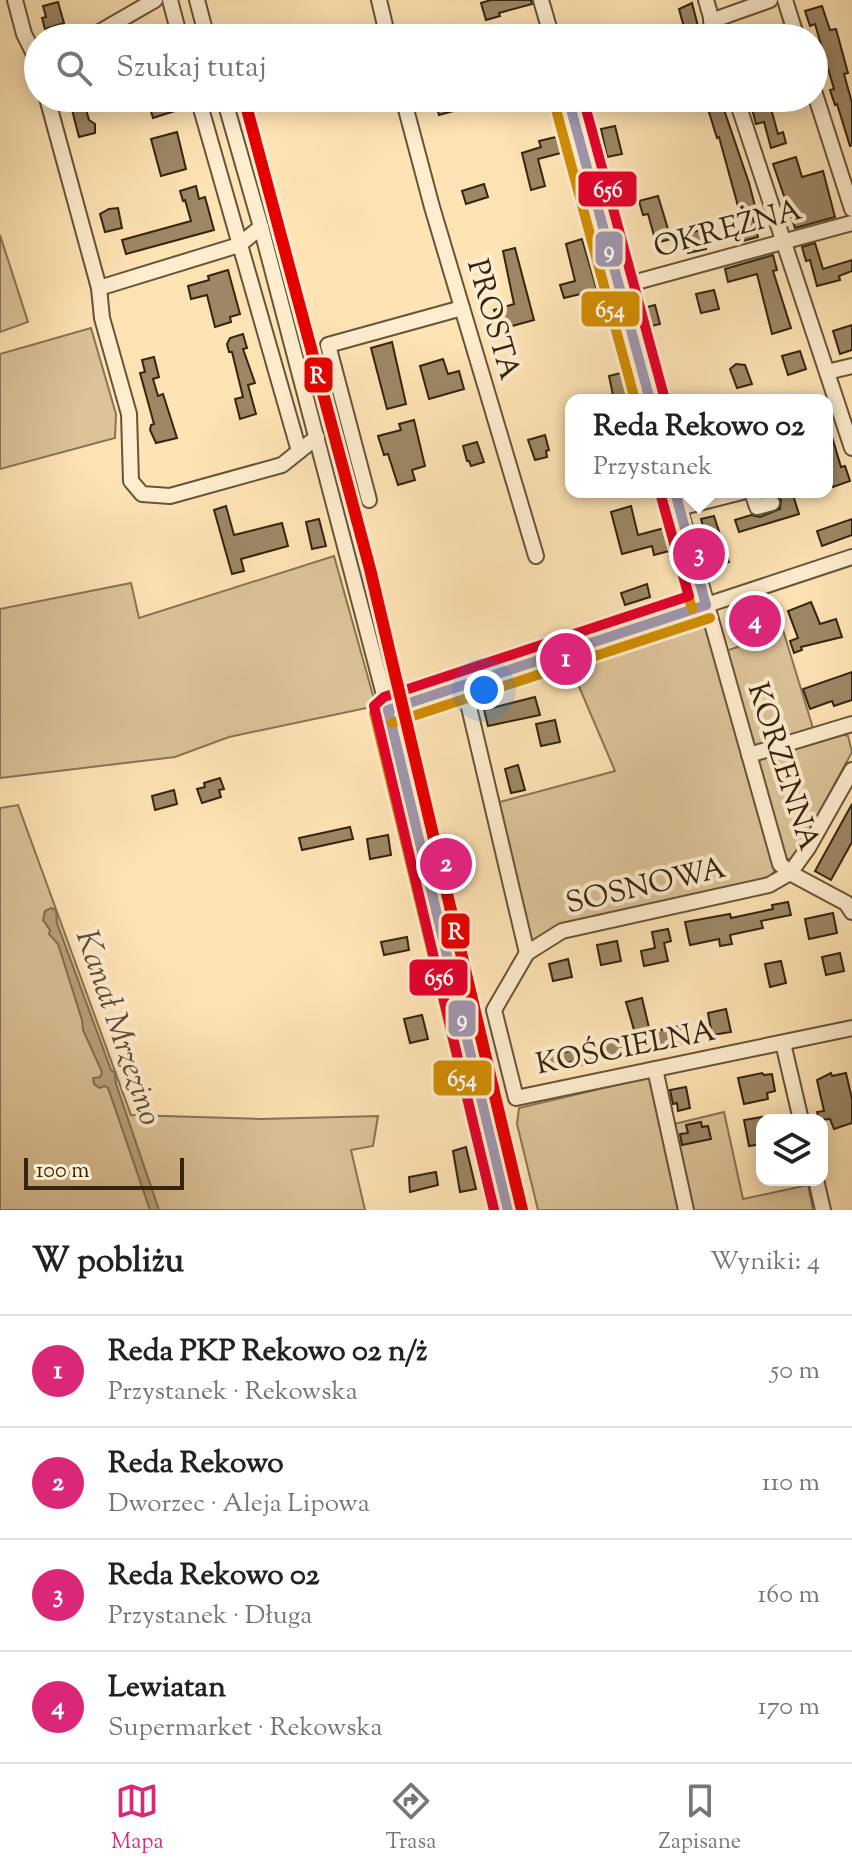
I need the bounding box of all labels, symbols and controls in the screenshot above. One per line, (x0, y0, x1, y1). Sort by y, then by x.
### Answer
search box (24, 24, 828, 112)
icon: search (52, 46, 96, 90)
text: Szukaj tutaj (116, 47, 267, 90)
line badge: 656 (577, 170, 638, 208)
text: 656 (593, 176, 623, 208)
street label: OKRĘŻNA (649, 190, 807, 270)
line badge: 9 (594, 230, 624, 268)
text: 9 (604, 236, 615, 268)
street label: PROSTA (454, 255, 530, 385)
line badge: 654 (580, 290, 641, 328)
text: 654 (595, 296, 625, 328)
line badge: R (303, 356, 334, 394)
text: R (310, 362, 327, 394)
popup (565, 394, 833, 498)
text: Reda Rekowo 02 (593, 406, 805, 449)
text: Przystanek (593, 449, 712, 486)
pin: 3 (673, 524, 725, 584)
pin: 4 (729, 591, 781, 651)
pin: 1 (540, 629, 592, 689)
your location (464, 670, 504, 710)
street label: KORZENNA (735, 677, 829, 857)
pin: 2 (420, 834, 472, 894)
street label: SOSNOWA (562, 848, 730, 926)
line badge: R (440, 912, 471, 950)
text: R (448, 918, 465, 950)
water label: Kanał Mrzezino (62, 924, 172, 1132)
line badge: 656 (408, 958, 469, 997)
text: 656 (424, 964, 454, 996)
line badge: 9 (447, 999, 477, 1038)
text: 9 (457, 1005, 468, 1037)
street label: KOŚCIELNA (533, 1011, 719, 1087)
line badge: 654 (432, 1059, 493, 1097)
text: 654 (447, 1065, 477, 1097)
map controls (756, 1114, 828, 1186)
button: layers (756, 1114, 828, 1186)
scale bar (24, 1154, 184, 1190)
text: 100 m (36, 1156, 89, 1188)
text: W pobliżu (32, 1238, 184, 1287)
text: Wyniki: 4 (710, 1244, 820, 1281)
text: Reda PKP Rekowo 02 n/ż (108, 1331, 427, 1374)
text: 1 (54, 1353, 62, 1390)
text: 50 m (770, 1353, 820, 1390)
text: Przystanek · Rekowska (108, 1374, 358, 1411)
text: Reda Rekowo (108, 1443, 284, 1486)
text: 2 (52, 1465, 64, 1502)
text: 110 m (762, 1465, 820, 1502)
text: Dworzec · Aleja Lipowa (108, 1486, 370, 1523)
text: Reda Rekowo 02 (108, 1555, 320, 1598)
text: 3 (53, 1577, 63, 1614)
text: 160 m (757, 1577, 820, 1614)
text: Przystanek · Długa (108, 1598, 312, 1635)
text: Lewiatan (108, 1667, 226, 1710)
text: 4 (51, 1689, 65, 1726)
text: 170 m (758, 1689, 820, 1726)
text: Supermarket · Rekowska (108, 1710, 383, 1747)
tab: Mapa (111, 1779, 164, 1859)
tab: Trasa (386, 1779, 436, 1859)
tab: Zapisane (658, 1779, 741, 1859)

